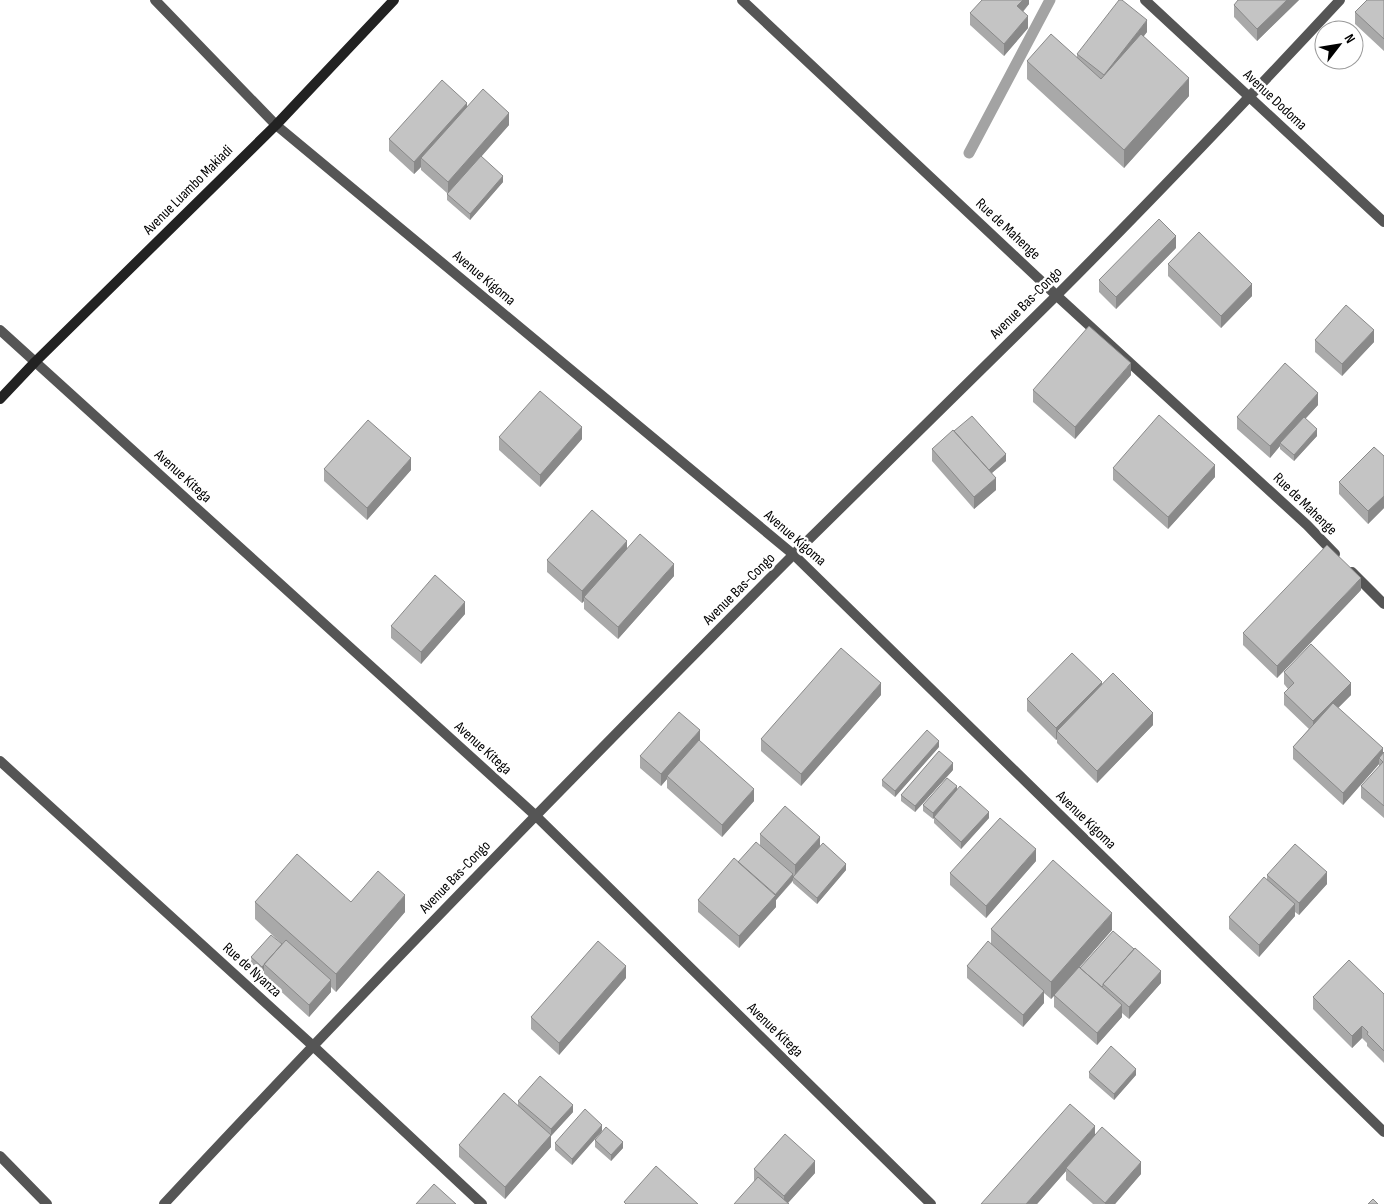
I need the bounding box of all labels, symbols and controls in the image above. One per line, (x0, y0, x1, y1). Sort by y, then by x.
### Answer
north arrow (1314, 20, 1364, 70)
text: N (1341, 31, 1359, 46)
street label: Avenue Dodoma (1238, 65, 1311, 135)
street label: Avenue Luambo Makiadi (138, 141, 237, 240)
street label: Rue de Mahenge (972, 194, 1044, 264)
street label: Avenue Kigoma (448, 246, 519, 310)
street label: Avenue Bas-Congo (985, 263, 1066, 344)
street label: Avenue Kitega (150, 445, 216, 507)
street label: Rue de Mahenge (1269, 469, 1341, 539)
street label: Avenue Kigoma (759, 505, 830, 570)
street label: Avenue Bas-Congo (698, 549, 779, 630)
street label: Avenue Kitega (450, 717, 516, 779)
street label: Avenue Kigoma (1051, 786, 1120, 853)
street label: Avenue Bas-Congo (415, 836, 495, 918)
street label: Rue de Nyanza (219, 939, 286, 1002)
street label: Avenue Kitega (742, 998, 807, 1062)

